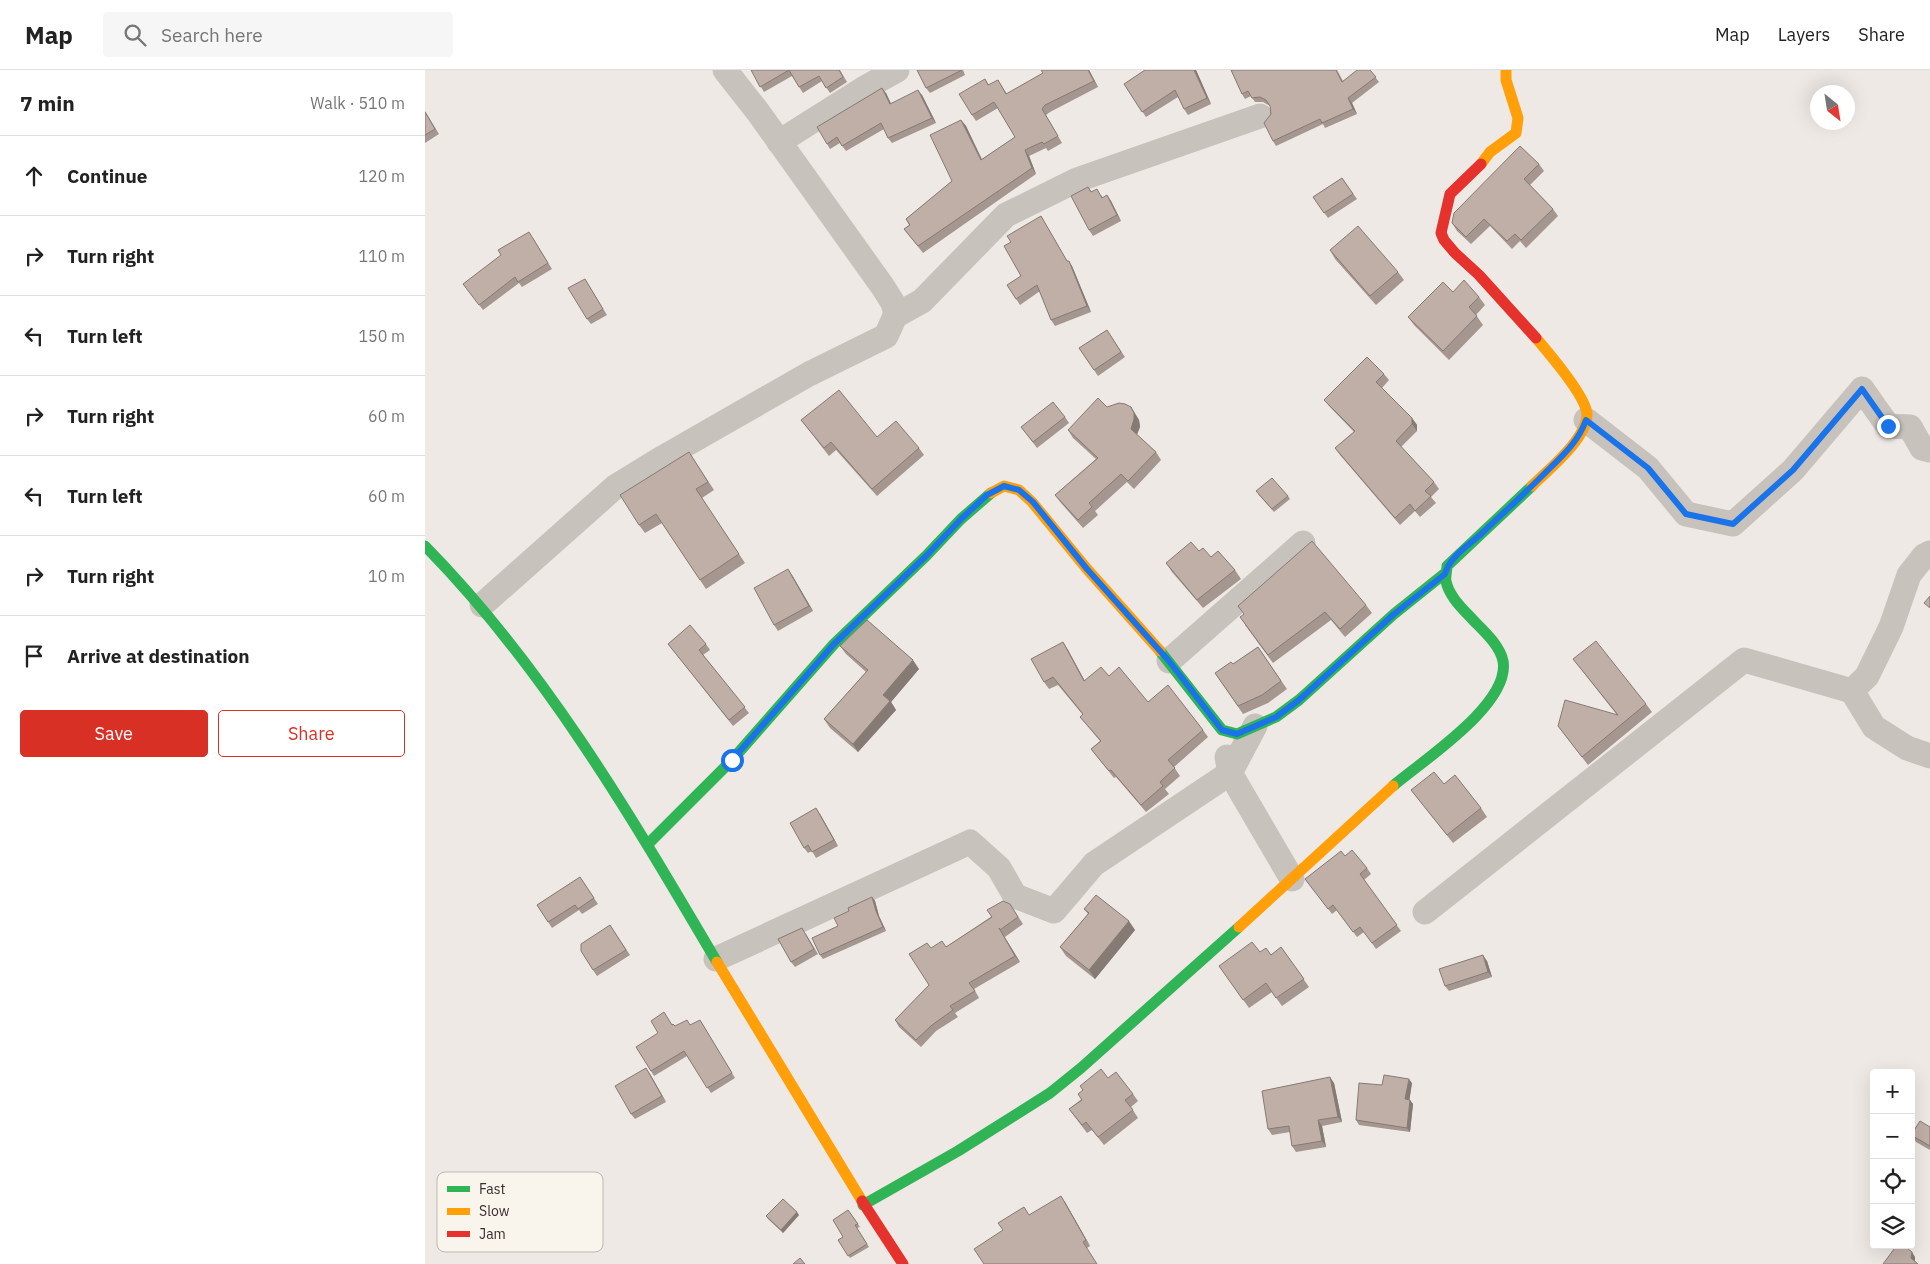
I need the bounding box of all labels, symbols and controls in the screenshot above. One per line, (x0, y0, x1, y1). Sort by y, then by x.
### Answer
search box (103, 12, 453, 57)
text: Map (25, 19, 73, 51)
icon: search (121, 21, 149, 49)
text: Search here (161, 23, 263, 47)
text: Map (1715, 23, 1750, 46)
text: Layers (1778, 23, 1830, 46)
text: Share (1858, 23, 1905, 46)
north arrow (1810, 85, 1855, 130)
text: 7 min (20, 89, 75, 117)
text: Walk · 510 m (310, 93, 405, 113)
icon: ahead (20, 162, 48, 190)
text: Continue (67, 164, 147, 188)
text: 120 m (358, 166, 405, 186)
icon: right (20, 242, 48, 270)
text: Turn right (67, 244, 154, 268)
text: 110 m (358, 246, 405, 266)
icon: left (20, 322, 48, 350)
text: Turn left (67, 324, 143, 348)
text: 150 m (358, 326, 405, 346)
icon: right (20, 402, 48, 430)
text: Turn right (67, 404, 154, 428)
text: 60 m (368, 406, 405, 426)
route end (1877, 415, 1900, 438)
icon: left (20, 482, 48, 510)
text: Turn left (67, 484, 143, 508)
text: 60 m (368, 486, 405, 506)
icon: right (20, 562, 48, 590)
text: Turn right (67, 564, 154, 588)
text: 10 m (368, 566, 405, 586)
icon: arrive (20, 642, 48, 670)
text: Arrive at destination (67, 644, 250, 668)
button: Save (20, 710, 208, 757)
button: Share (218, 710, 405, 757)
route start (721, 749, 744, 772)
map controls (1870, 1069, 1915, 1249)
button: + (1870, 1069, 1915, 1114)
button: − (1870, 1114, 1915, 1159)
button: locate (1870, 1159, 1915, 1204)
legend (437, 1172, 603, 1252)
text: Fast (479, 1180, 505, 1198)
text: Slow (479, 1202, 510, 1220)
button: layers (1870, 1204, 1915, 1249)
text: Jam (479, 1225, 506, 1243)

